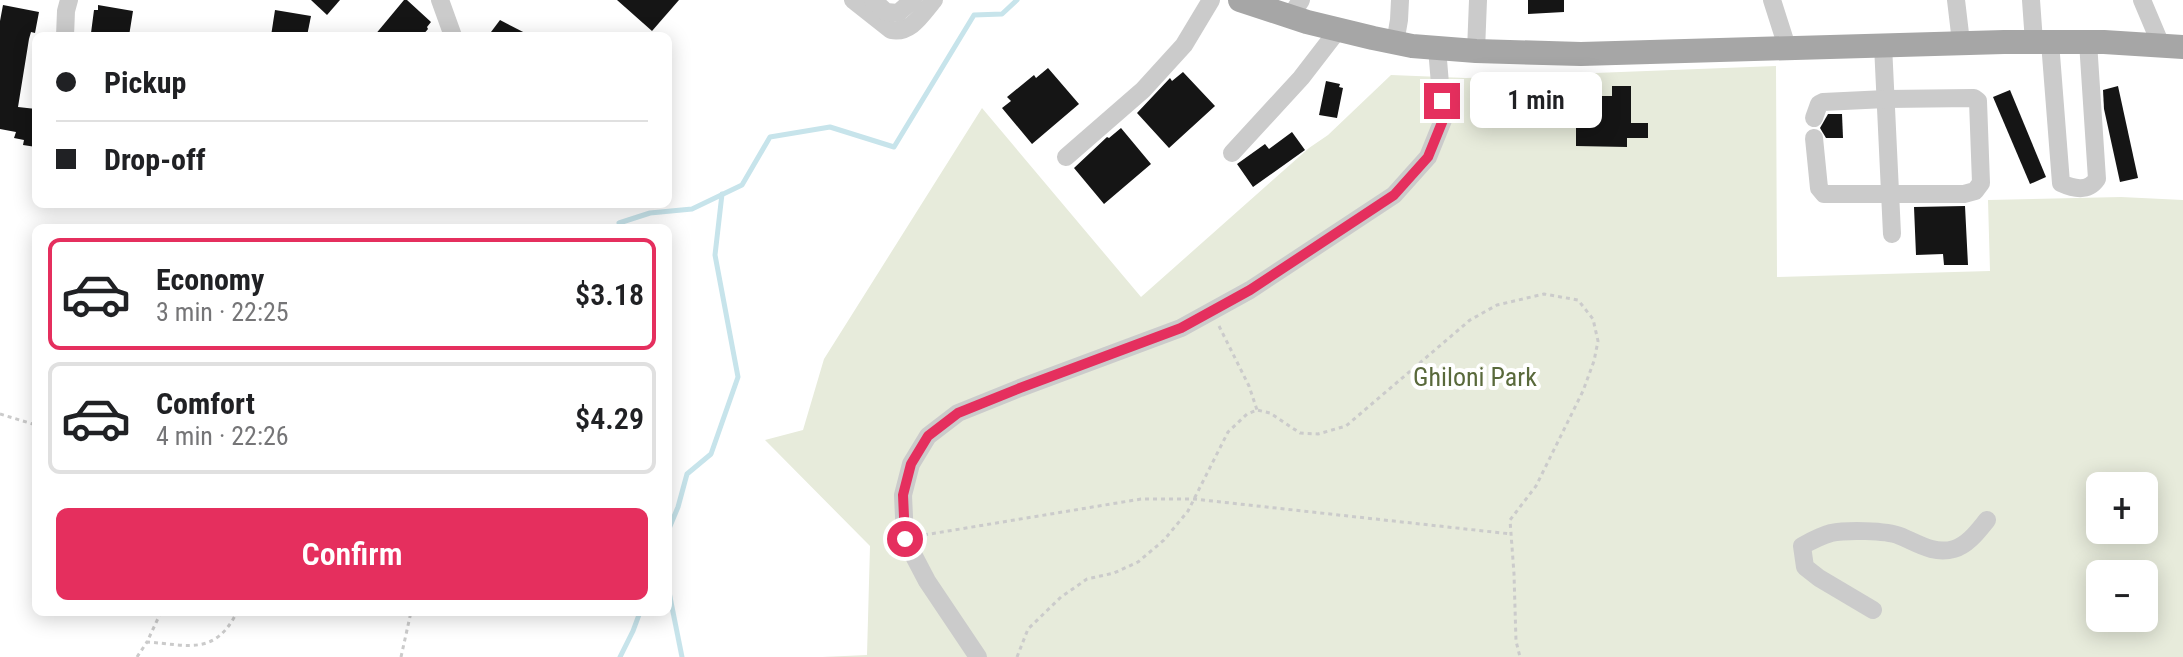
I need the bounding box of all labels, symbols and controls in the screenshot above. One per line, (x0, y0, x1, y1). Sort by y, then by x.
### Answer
text: Pickup (104, 65, 186, 100)
callout: 1 min (1470, 73, 1602, 129)
route end (1424, 83, 1460, 119)
text: 1 min (1507, 85, 1565, 115)
text: Drop-off (104, 142, 206, 177)
icon: car (60, 258, 132, 330)
text: Economy (156, 262, 264, 297)
text: $3.18 (575, 277, 644, 312)
text: 3 min · 22:25 (156, 297, 289, 327)
park label: Ghiloni Park (1413, 362, 1537, 392)
icon: car (60, 382, 132, 454)
text: Comfort (156, 386, 255, 421)
text: $4.29 (575, 401, 644, 436)
text: 4 min · 22:26 (156, 421, 289, 451)
map controls (2086, 472, 2158, 632)
button: + (2086, 472, 2158, 544)
button: Confirm (56, 508, 648, 600)
route start (887, 521, 923, 557)
button: − (2086, 560, 2158, 632)

